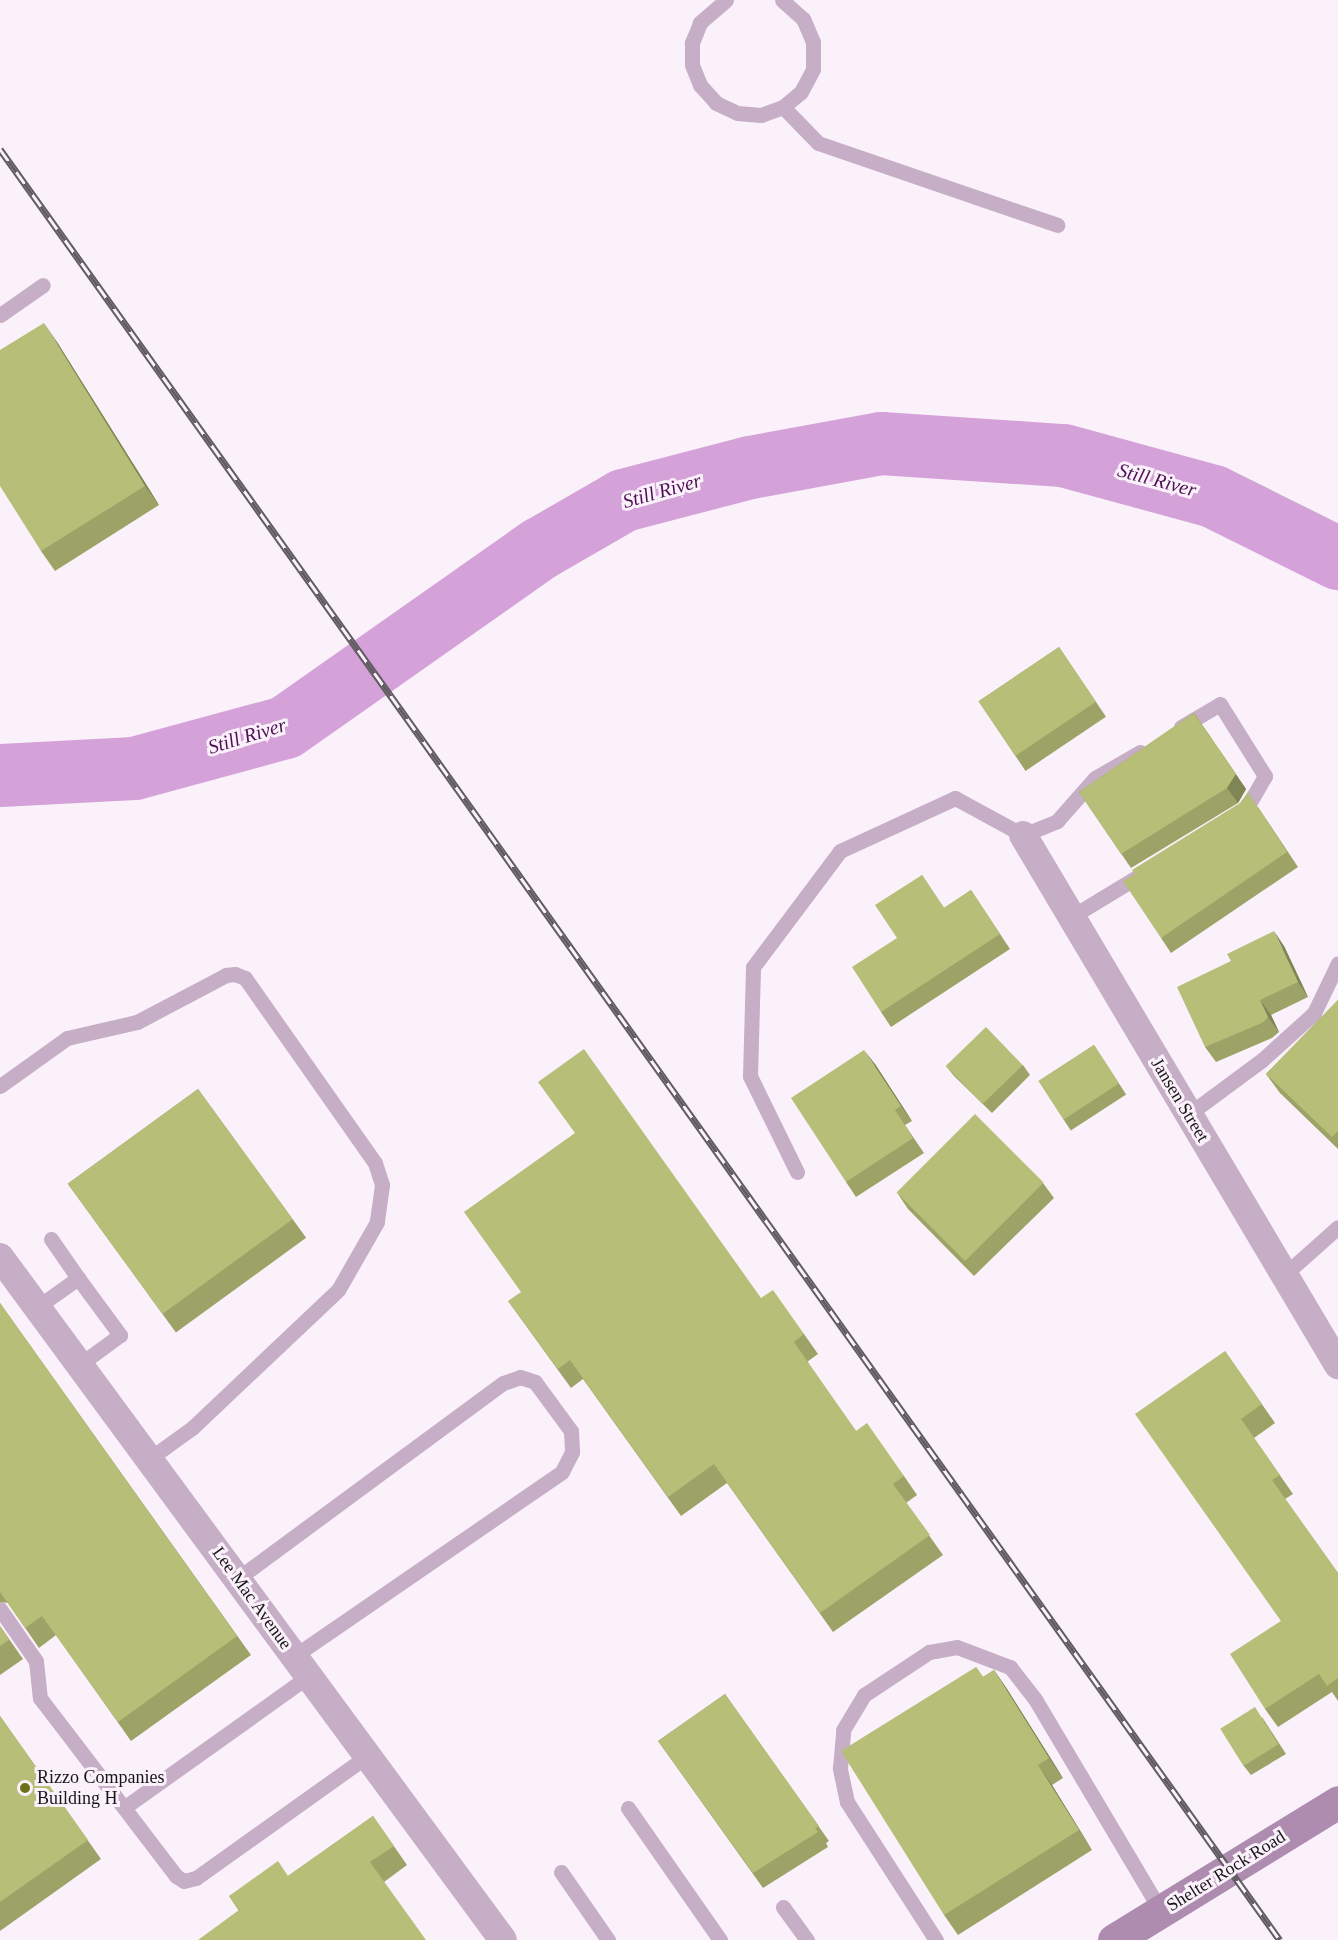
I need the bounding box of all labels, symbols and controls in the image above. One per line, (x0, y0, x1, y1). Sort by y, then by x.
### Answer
water label: Still River (1115, 458, 1199, 502)
water label: Still River (620, 468, 704, 514)
water label: Still River (205, 713, 289, 759)
street label: Jansen Street (1146, 1054, 1214, 1146)
street label: Lee Mac Avenue (207, 1542, 297, 1654)
place label: Rizzo Companies Building H (37, 1767, 164, 1810)
marker: Rizzo Companies Building H (18, 1781, 32, 1795)
street label: Shelter Rock Road (1163, 1826, 1289, 1916)

